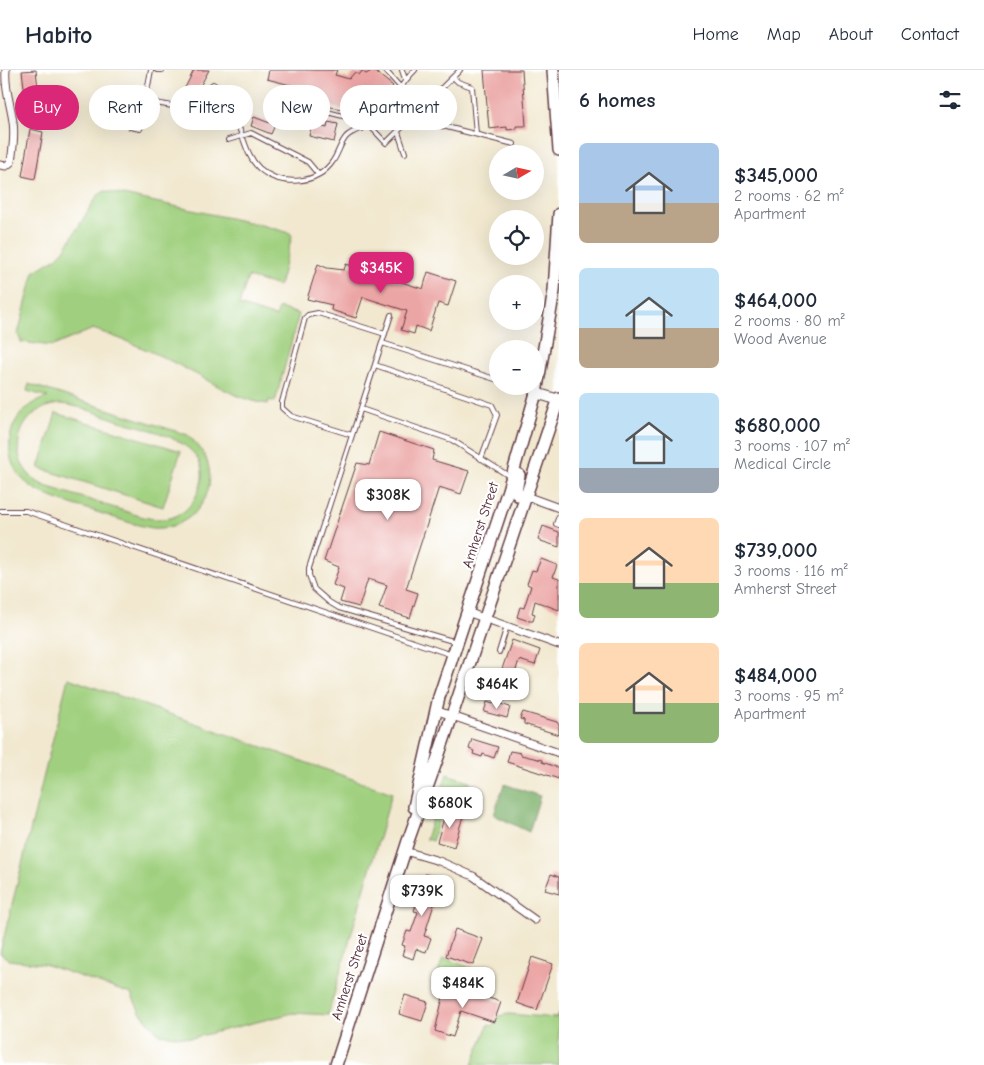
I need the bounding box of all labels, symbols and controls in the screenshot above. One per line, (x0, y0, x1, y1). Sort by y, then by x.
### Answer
text: Habito (25, 21, 92, 49)
text: Home (692, 24, 739, 45)
text: Map (767, 24, 801, 45)
text: About (829, 24, 873, 45)
text: Contact (901, 24, 959, 45)
chip: Buy (15, 85, 79, 130)
chip: Rent (89, 85, 160, 130)
chip: Filters (170, 85, 253, 130)
chip: New (263, 85, 330, 130)
chip: Apartment (340, 85, 457, 130)
icon: filters (936, 86, 964, 114)
text: 6 homes (579, 88, 655, 112)
north arrow (489, 145, 544, 200)
map controls (489, 145, 544, 395)
icon: home (619, 163, 679, 223)
text: $345,000 (734, 163, 818, 187)
text: 2 rooms · 62 m² (734, 187, 844, 205)
text: Apartment (734, 205, 806, 223)
button: locate (489, 210, 544, 265)
pin: $345K (346, 252, 416, 294)
text: $345K (360, 259, 402, 277)
button: + (489, 275, 544, 330)
icon: home (619, 288, 679, 348)
text: $464,000 (734, 288, 817, 312)
text: 2 rooms · 80 m² (734, 312, 845, 330)
text: Wood Avenue (734, 330, 827, 348)
button: − (489, 340, 544, 395)
icon: home (619, 413, 679, 473)
text: $680,000 (734, 413, 820, 437)
text: 3 rooms · 107 m² (734, 437, 850, 455)
text: Medical Circle (734, 455, 831, 473)
pin: $308K (353, 478, 423, 521)
street label: Amherst Street (459, 479, 503, 570)
text: $308K (366, 486, 410, 504)
icon: home (619, 538, 679, 598)
text: $739,000 (734, 538, 817, 562)
text: 3 rooms · 116 m² (734, 562, 848, 580)
text: Amherst Street (734, 580, 836, 598)
icon: home (619, 663, 679, 723)
text: $484,000 (734, 663, 817, 687)
pin: $464K (462, 668, 532, 710)
text: $464K (476, 675, 518, 693)
text: 3 rooms · 95 m² (734, 687, 844, 705)
text: Apartment (734, 705, 806, 723)
pin: $680K (415, 786, 485, 829)
text: $680K (428, 794, 472, 812)
pin: $739K (387, 874, 457, 917)
text: $739K (401, 882, 443, 900)
street label: Amherst Street (328, 931, 372, 1022)
pin: $484K (428, 966, 498, 1009)
text: $484K (442, 974, 484, 992)

